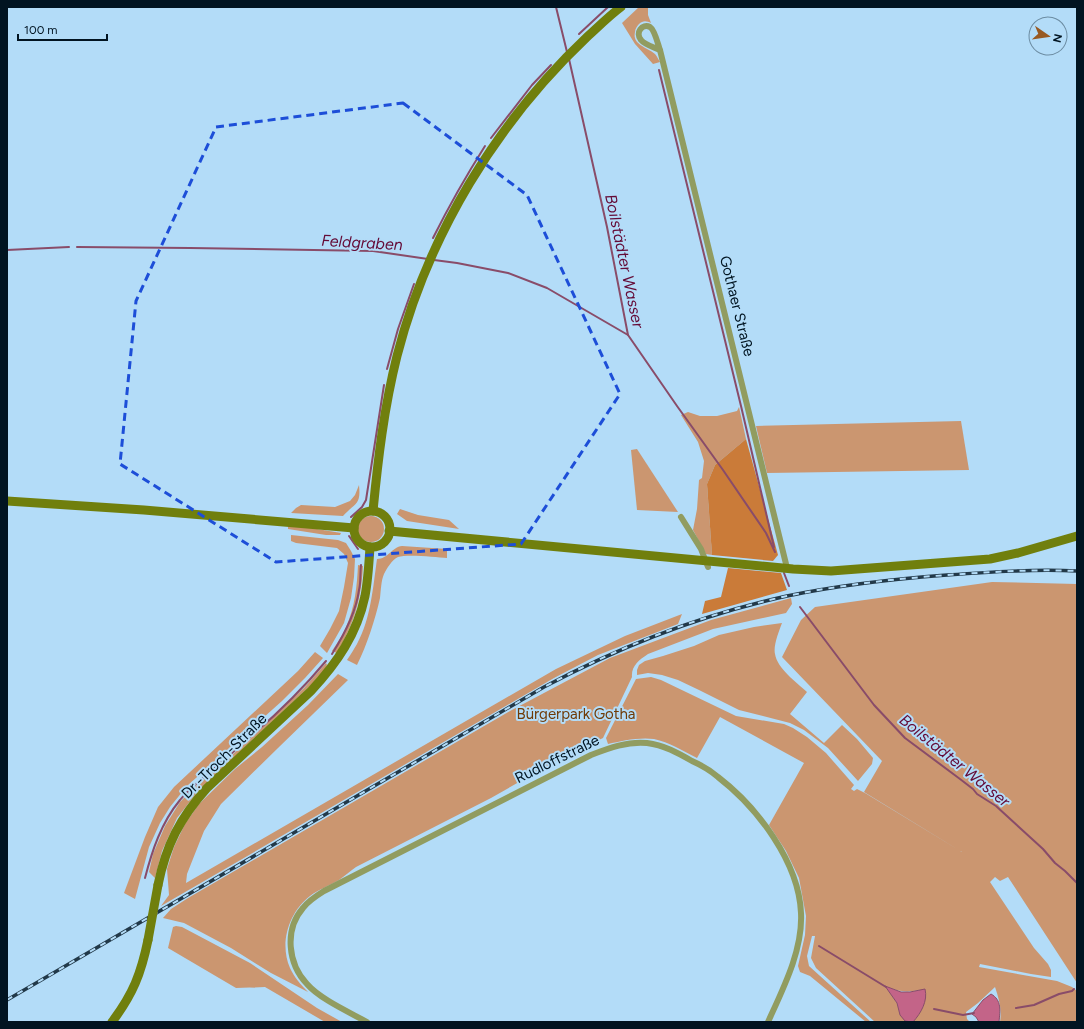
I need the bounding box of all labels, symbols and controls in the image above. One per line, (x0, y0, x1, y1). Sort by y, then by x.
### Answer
scale bar (18, 16, 107, 42)
north arrow (1028, 16, 1068, 56)
text: 100 m (24, 23, 58, 37)
text: N (1050, 33, 1065, 44)
water label: Boilstädter Wasser (601, 192, 648, 330)
water label: Feldgraben (321, 231, 403, 254)
street label: Gothaer Straße (716, 254, 758, 358)
park label: Bürgerpark Gotha (516, 705, 636, 723)
street label: Dr.-Troch-Straße (178, 710, 270, 802)
water label: Boilstädter Wasser (896, 710, 1014, 811)
street label: Rudloffstraße (512, 731, 602, 787)

